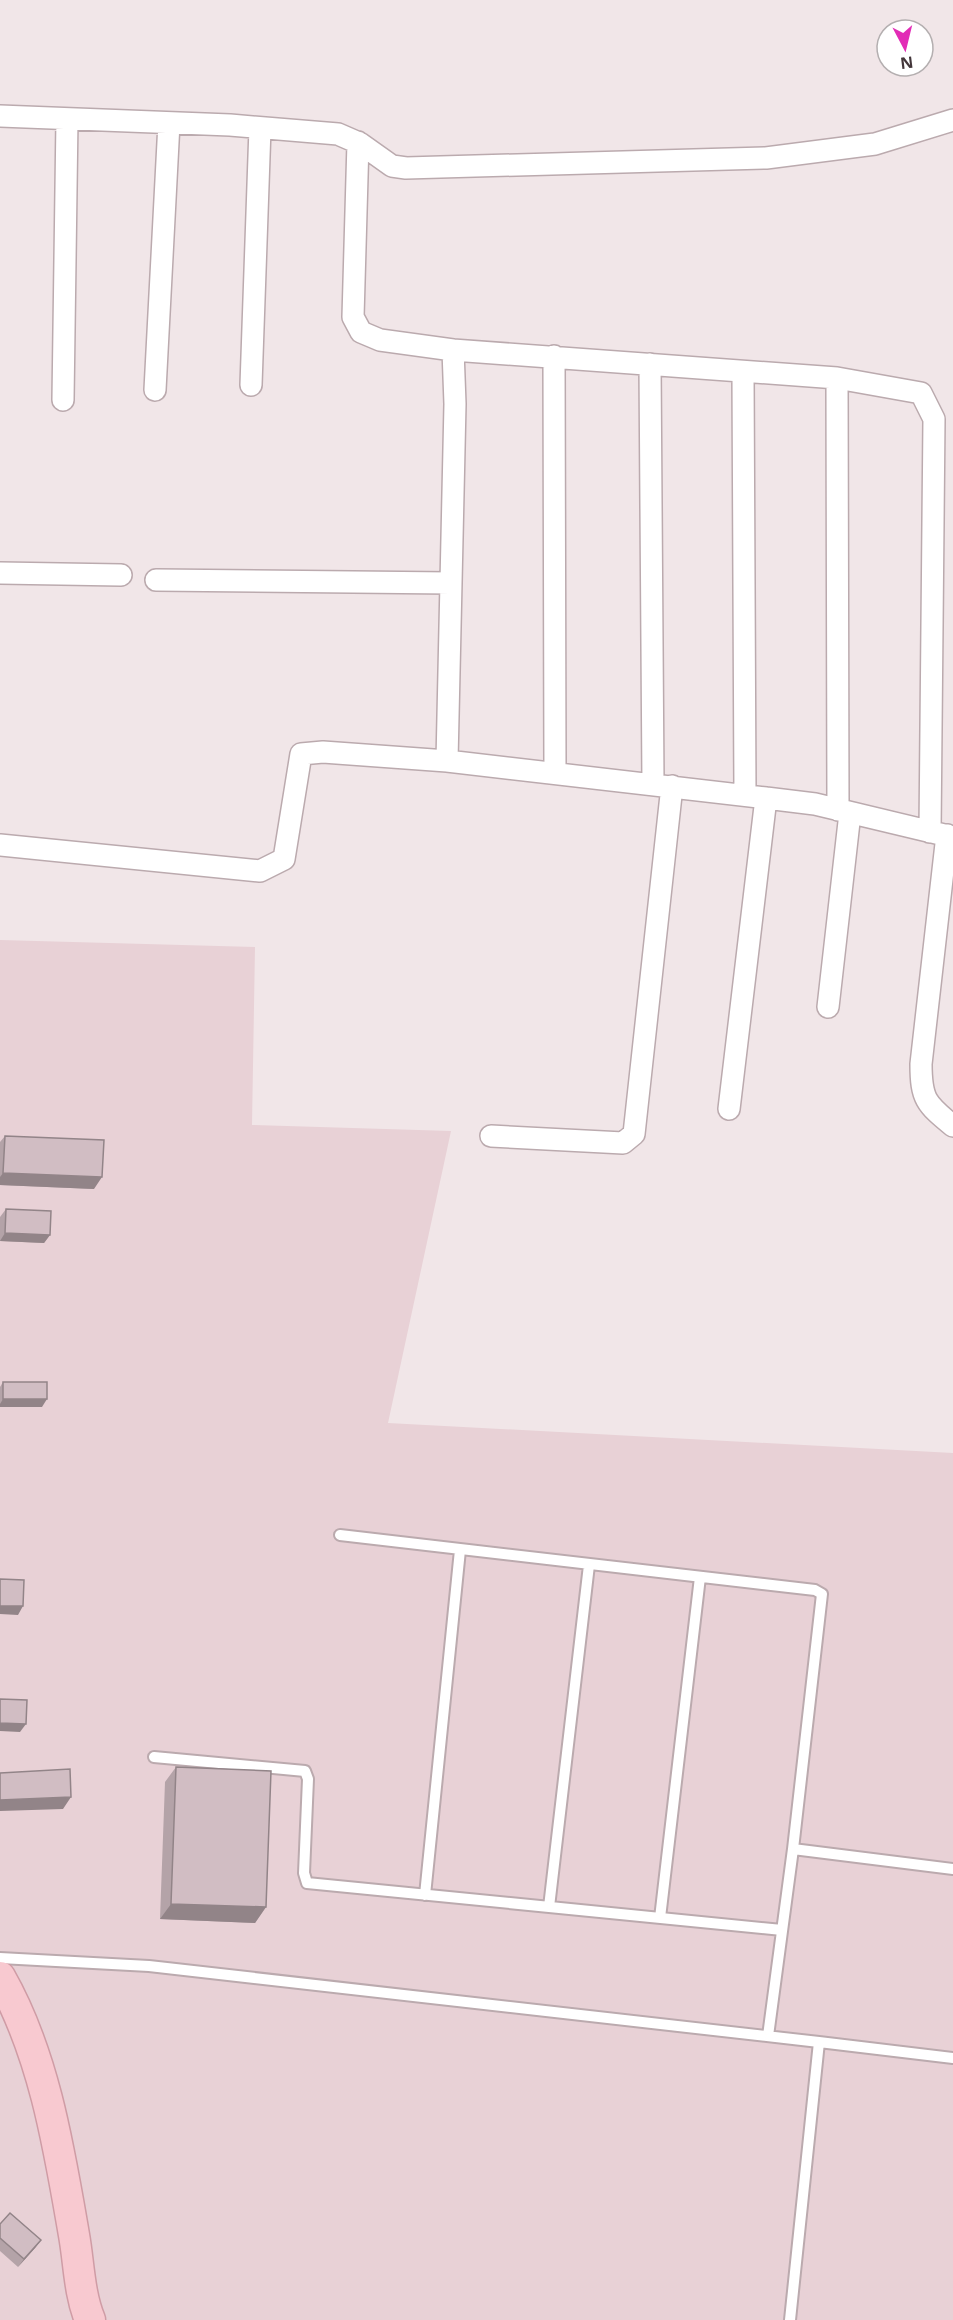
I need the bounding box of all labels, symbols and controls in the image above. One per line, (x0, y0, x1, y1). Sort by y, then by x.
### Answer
north arrow (875, 18, 935, 78)
text: N (899, 51, 915, 75)

